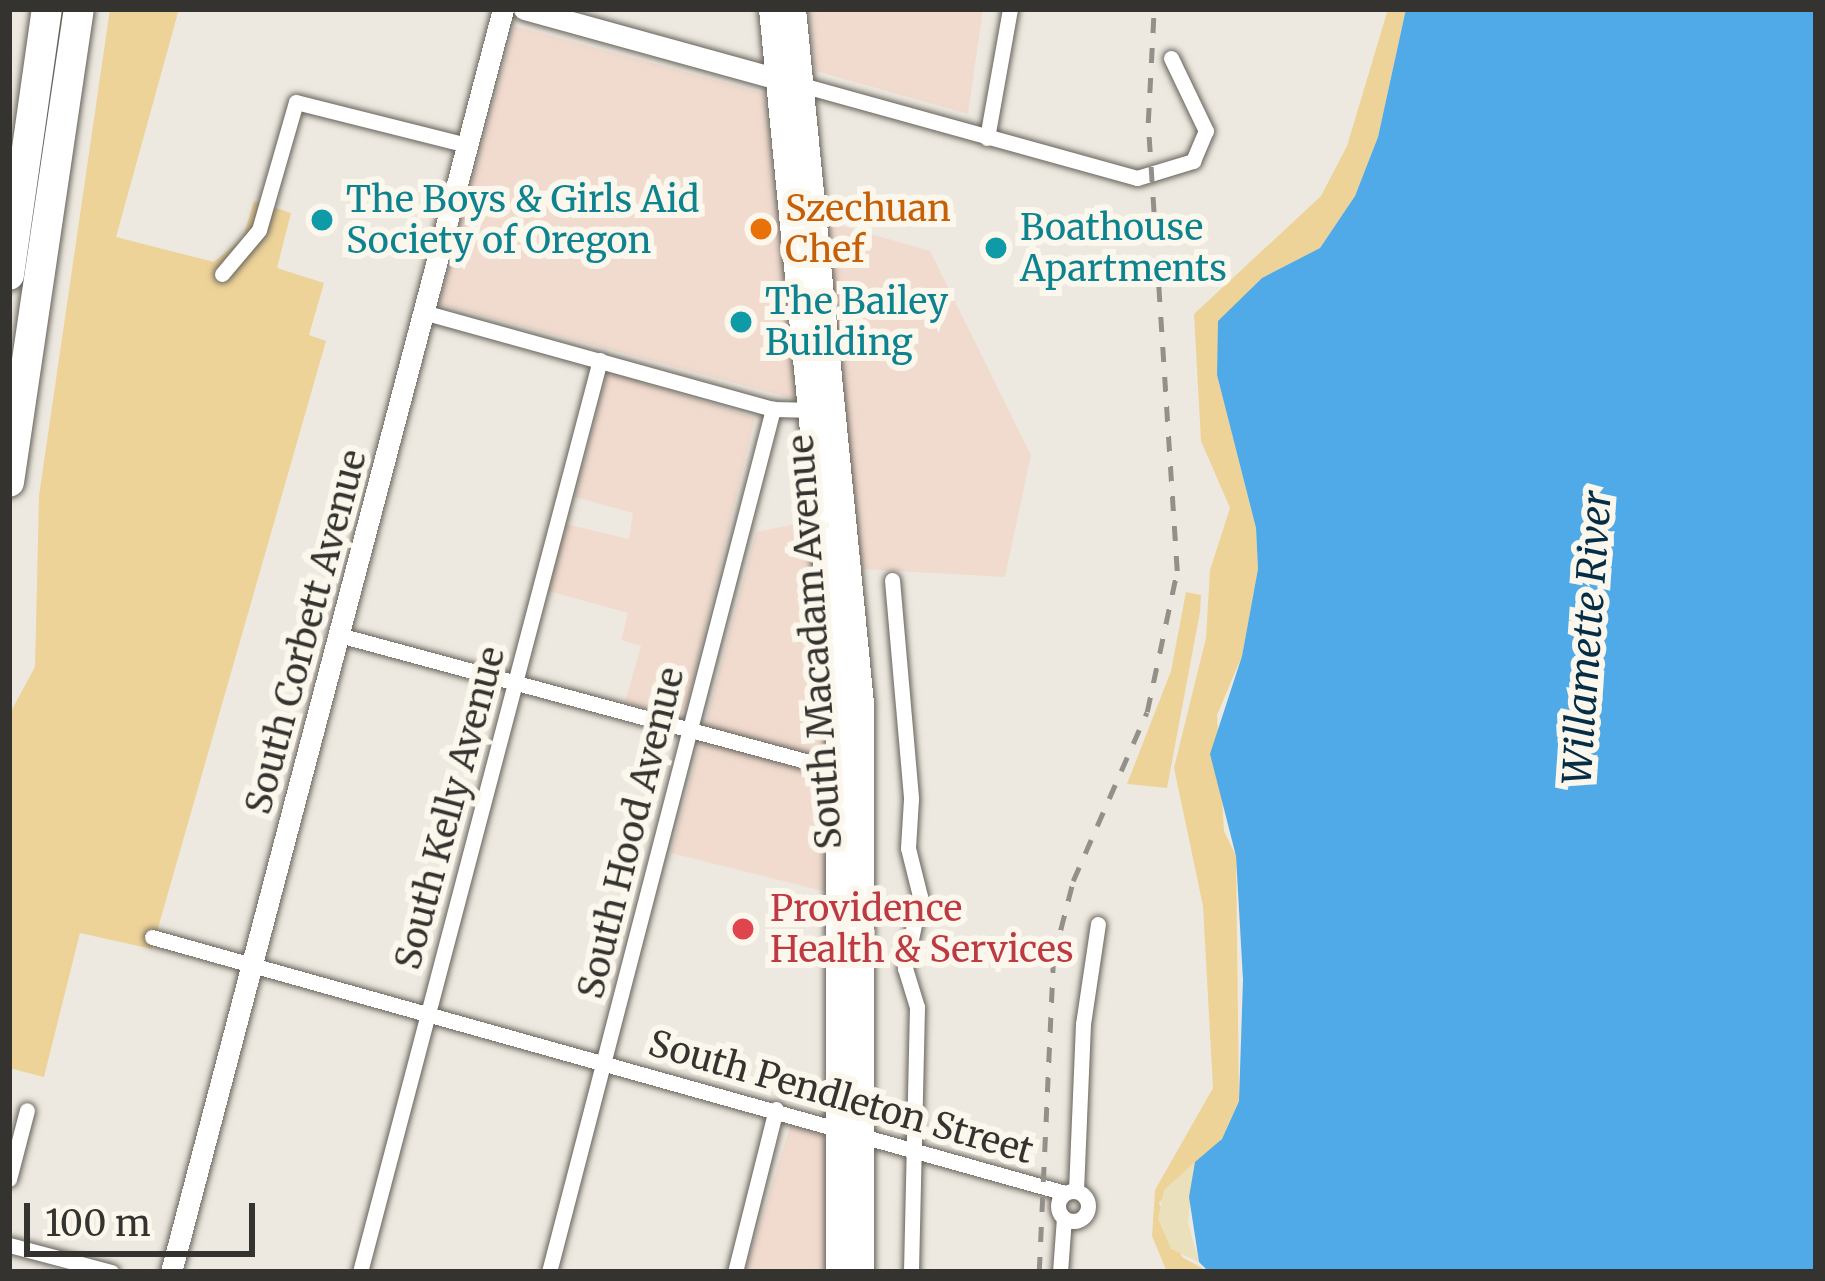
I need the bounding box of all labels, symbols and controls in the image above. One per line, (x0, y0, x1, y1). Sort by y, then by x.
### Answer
place label: The Boys & Girls Aid Society of Oregon (346, 177, 699, 262)
place label: Szechuan Chef (785, 186, 951, 271)
place label: Boathouse Apartments (1020, 205, 1227, 290)
marker: The Boys & Girls Aid Society of Oregon (309, 207, 335, 233)
marker: Szechuan Chef (748, 216, 774, 242)
marker: Boathouse Apartments (983, 235, 1009, 261)
place label: The Bailey Building (765, 279, 948, 364)
marker: The Bailey Building (728, 309, 754, 335)
street label: South Macadam Avenue (779, 433, 851, 851)
street label: South Corbett Avenue (237, 445, 375, 819)
water label: Willamette River (1554, 489, 1622, 787)
street label: South Kelly Avenue (386, 642, 514, 974)
street label: South Hood Avenue (569, 663, 693, 1003)
place label: Providence Health & Services (770, 886, 1074, 971)
marker: Providence Health & Services (727, 913, 759, 945)
street label: South Pendleton Street (644, 1021, 1038, 1173)
scale bar (30, 1179, 261, 1253)
text: 100 m (45, 1201, 151, 1246)

